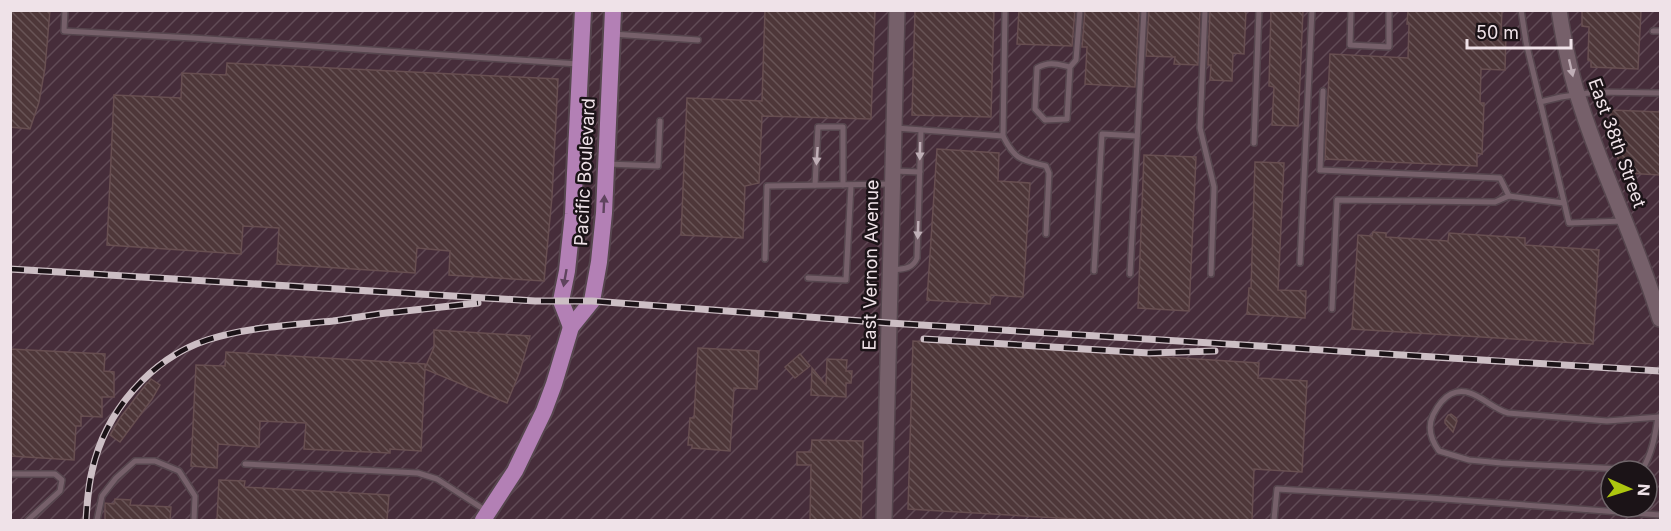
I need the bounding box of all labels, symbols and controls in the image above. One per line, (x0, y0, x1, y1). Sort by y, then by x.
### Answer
scale bar (1467, 12, 1570, 50)
text: 50 m (1476, 22, 1519, 43)
one-way arrow (1566, 59, 1576, 77)
street label: East 38th Street (1584, 75, 1651, 210)
street label: Pacific Boulevard (570, 98, 599, 246)
one-way arrow (916, 141, 925, 160)
one-way arrow (812, 146, 821, 165)
street label: East Vernon Avenue (859, 179, 882, 351)
one-way arrow (599, 195, 609, 214)
one-way arrow (913, 221, 922, 240)
one-way arrow (561, 269, 570, 288)
north arrow (1599, 459, 1659, 519)
text: N (1634, 483, 1654, 496)

